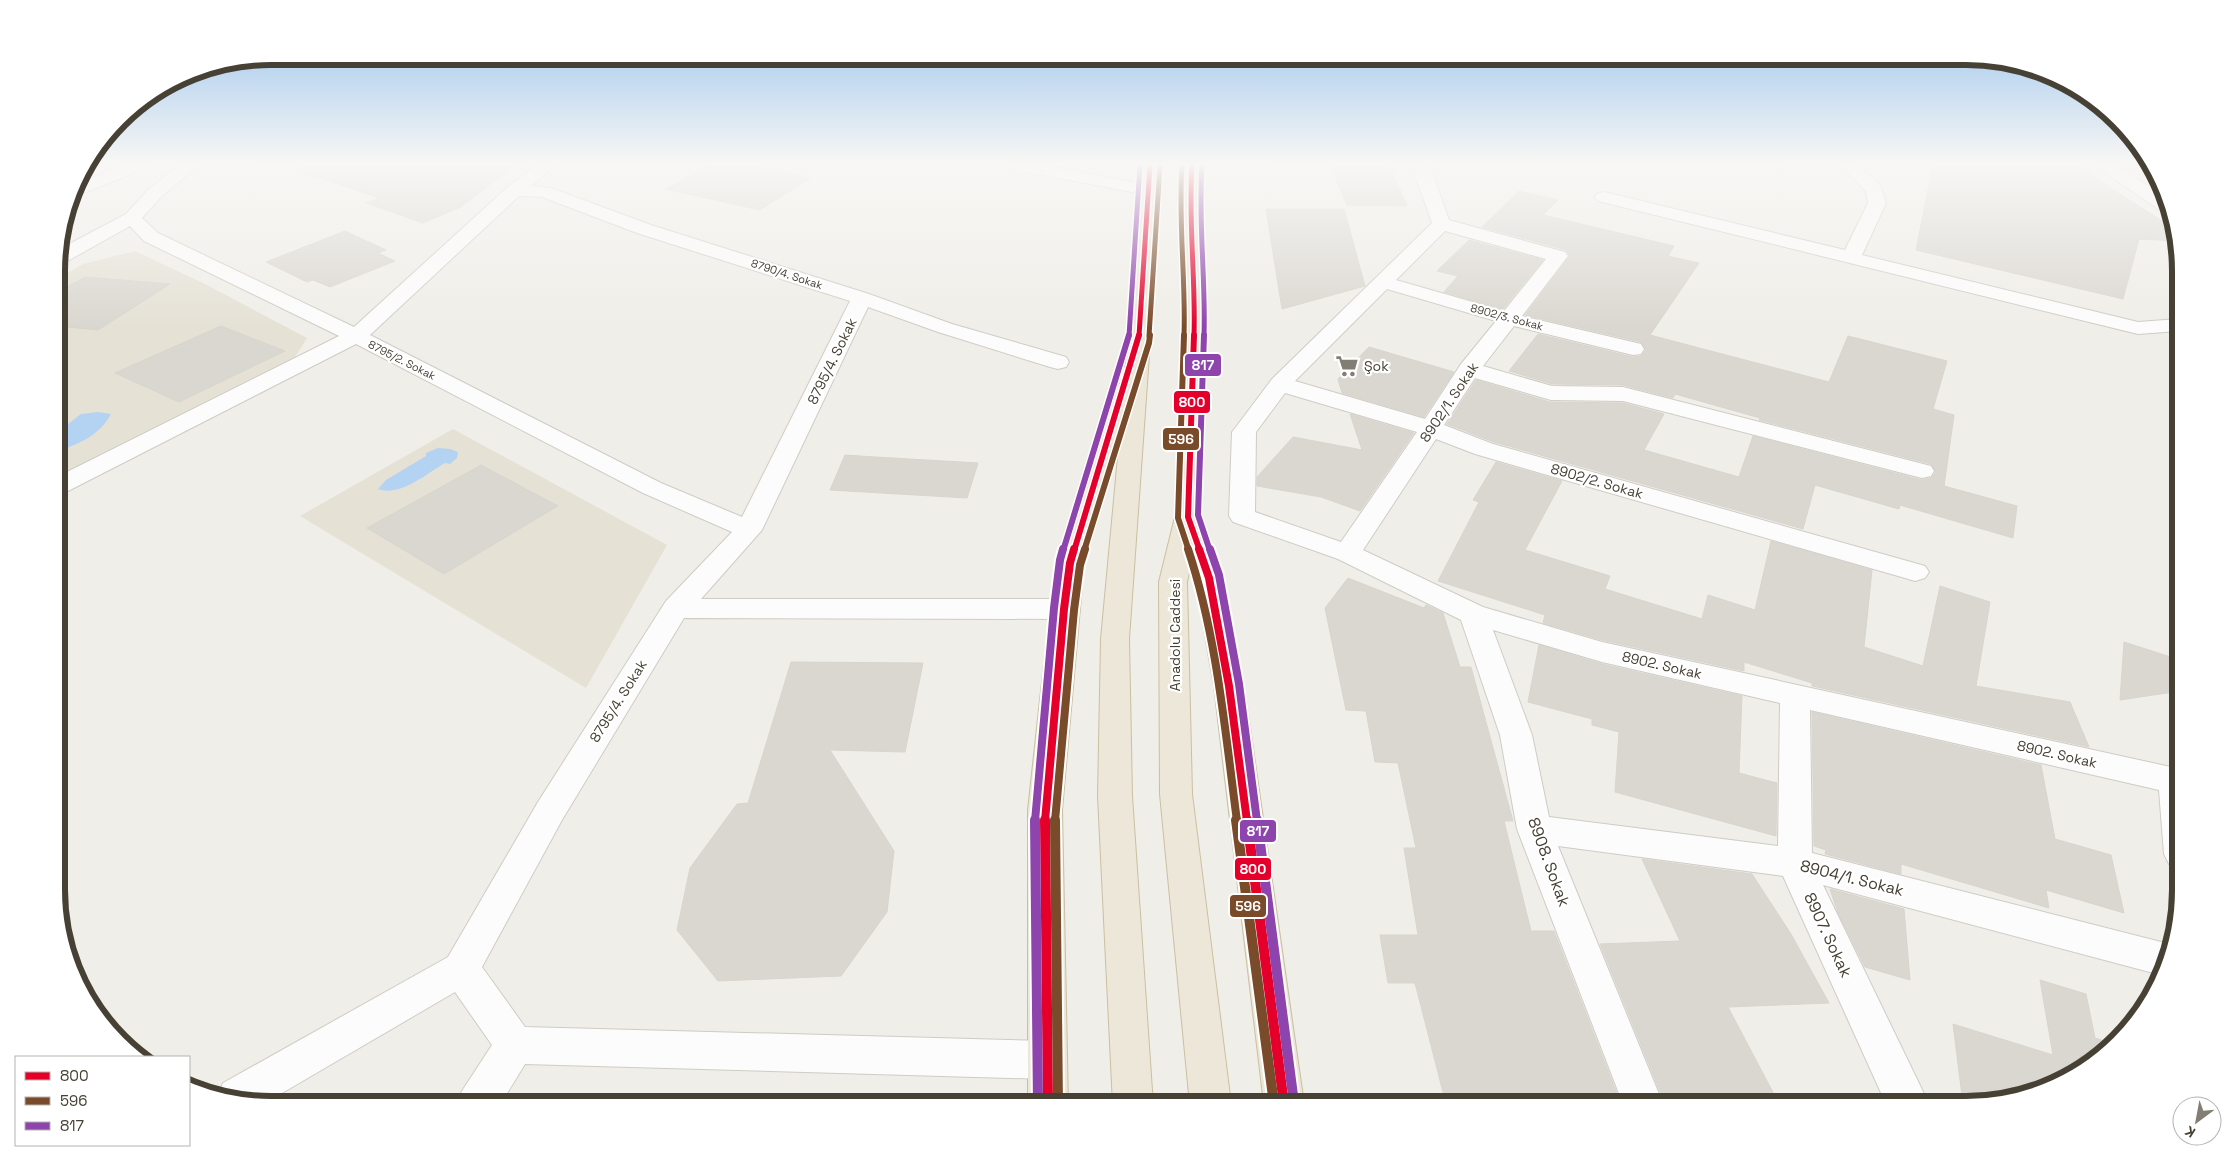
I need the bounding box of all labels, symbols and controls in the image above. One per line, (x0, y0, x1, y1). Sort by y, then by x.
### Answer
street label: 8790/4. Sokak (749, 256, 825, 292)
street label: 8902/3. Sokak (1469, 301, 1545, 333)
street label: 8795/4. Sokak (803, 314, 861, 407)
street label: 8795/2. Sokak (366, 337, 438, 383)
line badge: 817 (1184, 353, 1222, 377)
supermarket icon: Şok (1334, 353, 1360, 379)
text: 817 (1192, 356, 1214, 374)
place label: Şok (1364, 357, 1389, 375)
street label: 8902/1. Sokak (1416, 358, 1483, 445)
line badge: 800 (1173, 390, 1211, 414)
text: 800 (1179, 393, 1205, 411)
line badge: 596 (1162, 427, 1200, 451)
text: 596 (1168, 430, 1194, 448)
street label: 8902/2. Sokak (1549, 459, 1646, 503)
street label: Anadolu Caddesi (1166, 579, 1184, 691)
street label: 8902. Sokak (1620, 647, 1704, 683)
street label: 8795/4. Sokak (585, 656, 651, 746)
street label: 8902. Sokak (2015, 736, 2099, 772)
street label: 8908. Sokak (1523, 814, 1575, 910)
line badge: 817 (1239, 819, 1277, 843)
text: 817 (1247, 822, 1269, 840)
street label: 8904/1. Sokak (1798, 855, 1906, 901)
line badge: 800 (1234, 857, 1272, 881)
text: 800 (1240, 860, 1266, 878)
street label: 8907. Sokak (1799, 889, 1857, 981)
line badge: 596 (1229, 894, 1267, 918)
text: 596 (1235, 897, 1261, 915)
legend (15, 1056, 190, 1146)
text: 800 (60, 1066, 89, 1085)
text: 596 (60, 1091, 87, 1110)
north arrow (2172, 1096, 2222, 1146)
text: 817 (60, 1116, 84, 1135)
text: K (2181, 1122, 2199, 1142)

